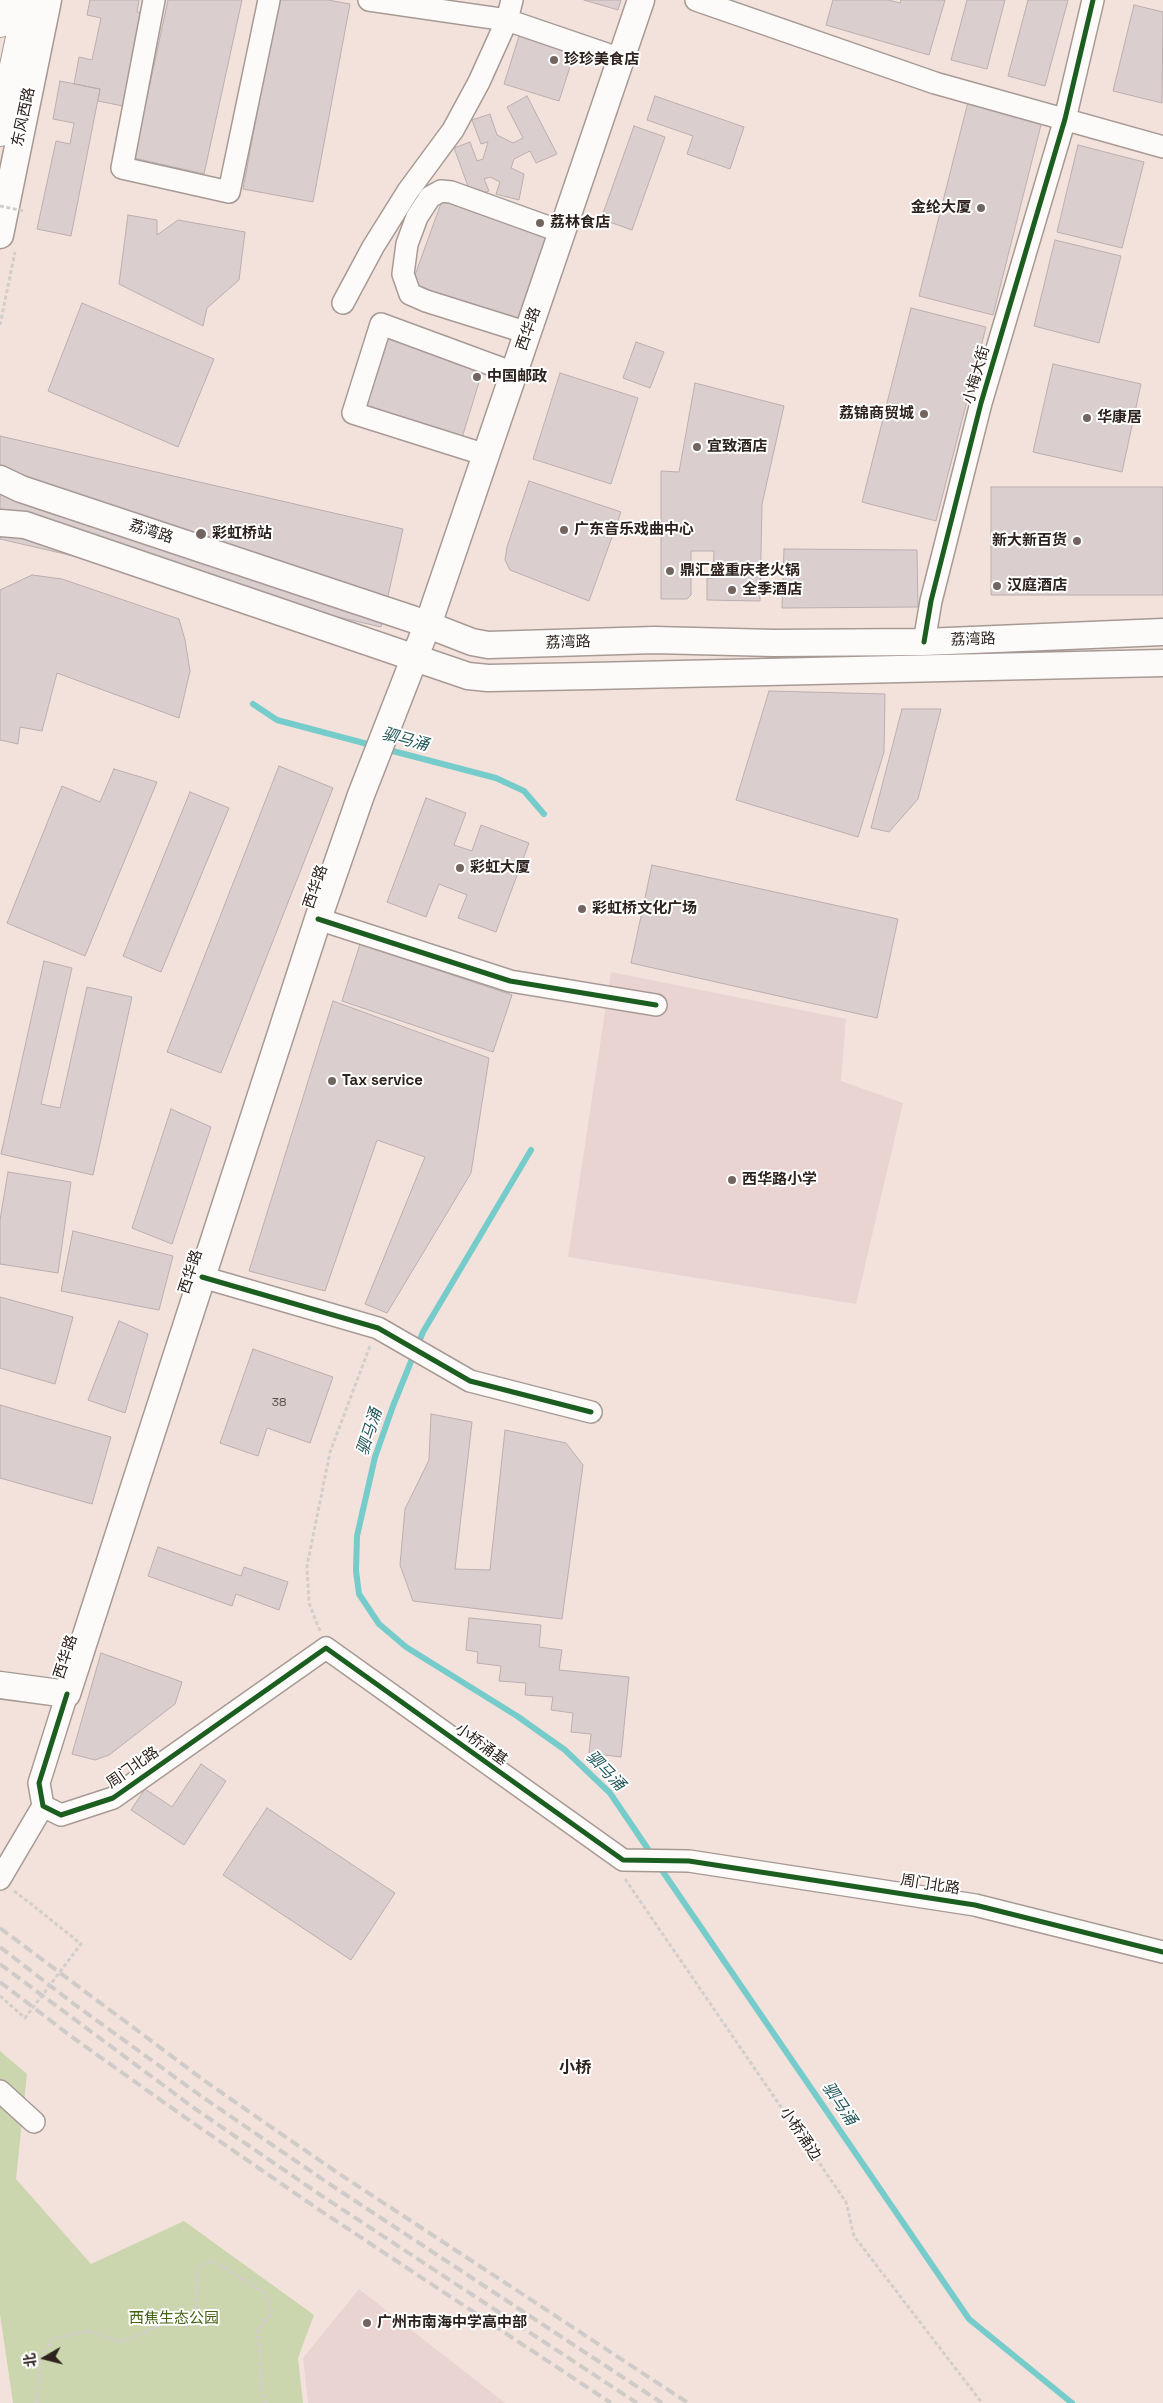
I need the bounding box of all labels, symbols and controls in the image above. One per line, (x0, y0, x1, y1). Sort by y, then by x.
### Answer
place label: 珍珍美食店 (564, 51, 639, 69)
marker: 珍珍美食店 (548, 54, 560, 66)
street label: 东风西路 (9, 86, 39, 148)
place label: 金纶大厦 (911, 199, 971, 217)
marker: 金纶大厦 (975, 202, 987, 214)
place label: 荔林食店 (550, 214, 610, 232)
marker: 荔林食店 (534, 217, 546, 229)
street label: 西华路 (513, 305, 545, 353)
street label: 小梅大街 (960, 344, 994, 406)
place label: 中国邮政 (487, 368, 547, 386)
marker: 中国邮政 (471, 371, 483, 383)
place label: 荔锦商贸城 (839, 405, 914, 423)
marker: 荔锦商贸城 (918, 408, 930, 420)
place label: 华康居 (1097, 409, 1142, 427)
marker: 华康居 (1081, 412, 1093, 424)
place label: 宜致酒店 (707, 438, 767, 456)
marker: 宜致酒店 (691, 441, 703, 453)
street label: 荔湾路 (127, 516, 175, 548)
place label: 广东音乐戏曲中心 (574, 521, 694, 539)
marker: 广东音乐戏曲中心 (558, 524, 570, 536)
place label: 彩虹桥站 (212, 525, 272, 543)
marker: 彩虹桥站 (194, 527, 208, 541)
place label: 新大新百货 (992, 532, 1067, 550)
marker: 新大新百货 (1071, 535, 1083, 547)
place label: 鼎汇盛重庆老火锅 (680, 562, 800, 580)
marker: 鼎汇盛重庆老火锅 (664, 565, 676, 577)
place label: 汉庭酒店 (1007, 577, 1067, 595)
marker: 汉庭酒店 (991, 580, 1003, 592)
place label: 全季酒店 (742, 581, 802, 599)
marker: 全季酒店 (726, 584, 738, 596)
street label: 荔湾路 (950, 630, 996, 650)
street label: 荔湾路 (545, 633, 591, 653)
water label: 驷马涌 (379, 725, 431, 755)
place label: 彩虹大厦 (470, 859, 530, 877)
marker: 彩虹大厦 (454, 862, 466, 874)
street label: 西华路 (300, 863, 332, 911)
place label: 彩虹桥文化广场 (592, 900, 697, 918)
marker: 彩虹桥文化广场 (576, 903, 588, 915)
place label: Tax service (342, 1072, 423, 1090)
marker: Tax service (326, 1075, 338, 1087)
place label: 西华路小学 (742, 1171, 817, 1189)
marker: 西华路小学 (726, 1174, 738, 1186)
street label: 西华路 (175, 1248, 207, 1296)
house number: 38 (272, 1396, 286, 1410)
water label: 驷马涌 (353, 1406, 387, 1458)
street label: 西华路 (50, 1633, 82, 1681)
street label: 小桥涌基 (451, 1720, 511, 1770)
street label: 周门北路 (103, 1743, 163, 1793)
water label: 驷马涌 (581, 1747, 629, 1795)
street label: 周门北路 (899, 1871, 961, 1899)
district label: 小桥 (559, 2059, 591, 2079)
water label: 驷马涌 (818, 2079, 860, 2129)
street label: 小桥涌边 (776, 2104, 824, 2164)
park label: 西焦生态公园 (129, 2310, 219, 2328)
place label: 广州市南海中学高中部 (377, 2314, 527, 2332)
marker: 广州市南海中学高中部 (361, 2317, 373, 2329)
north arrow (20, 2333, 70, 2383)
text: 北 (20, 2352, 40, 2368)

